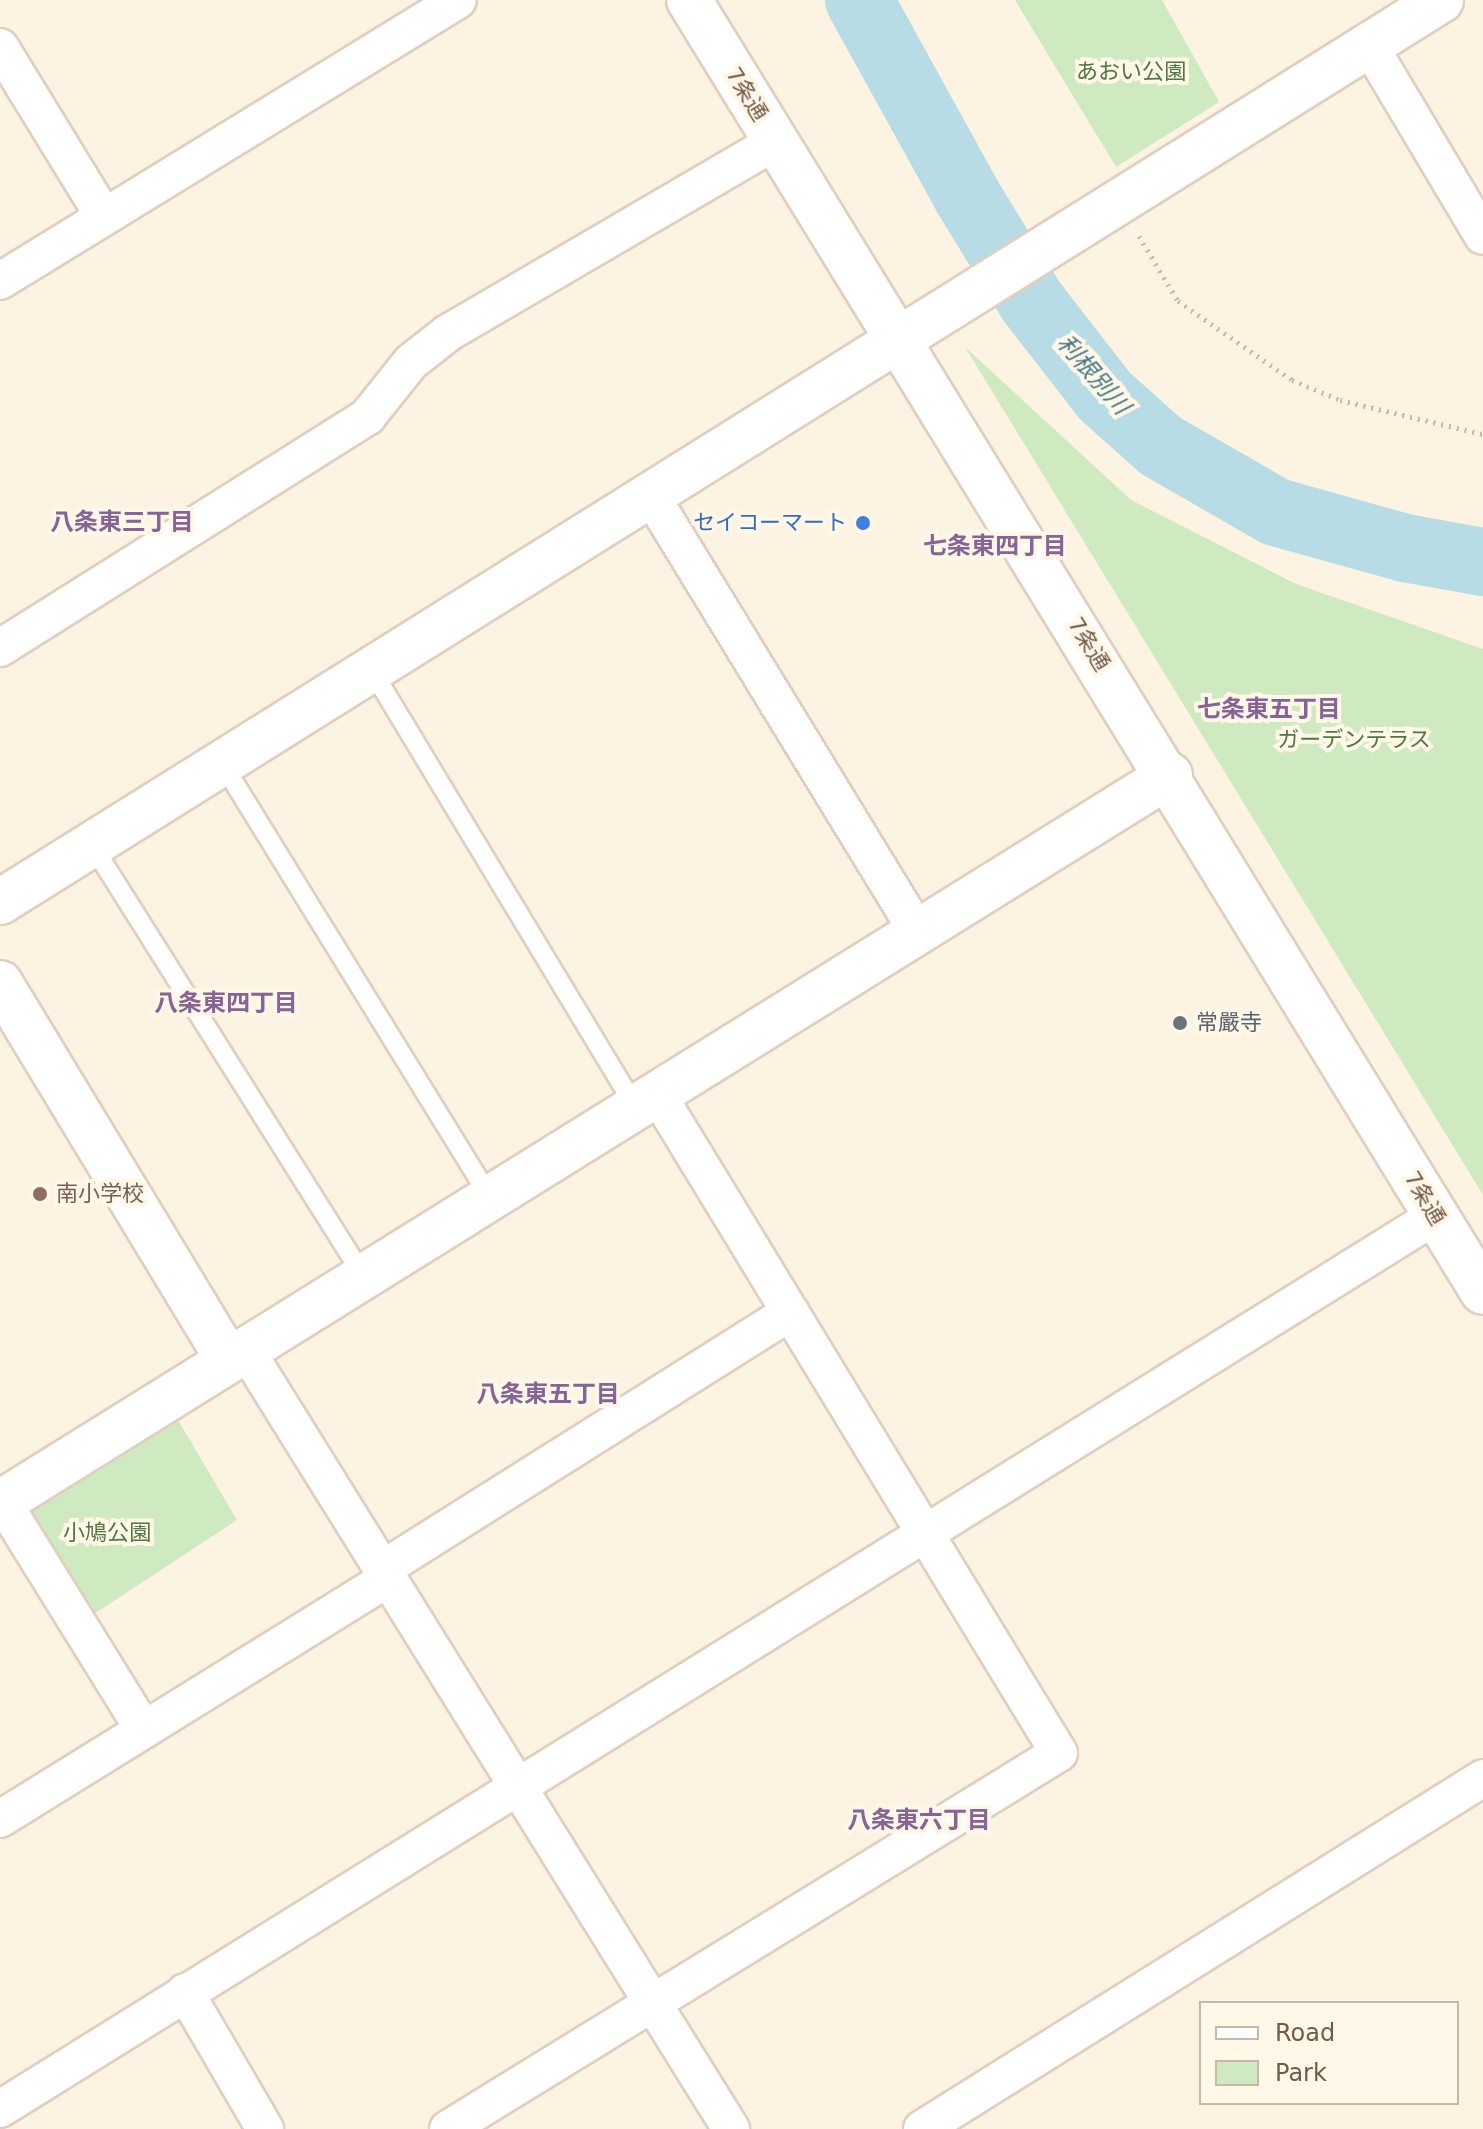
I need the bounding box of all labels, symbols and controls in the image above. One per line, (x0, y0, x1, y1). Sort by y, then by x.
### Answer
park label: あおい公園 (1076, 59, 1186, 85)
street label: 7条通 (720, 62, 774, 126)
water label: 利根別川 (1051, 329, 1135, 421)
district label: 八条東三丁目 (50, 509, 194, 537)
place label: セイコーマート (693, 510, 847, 536)
marker: セイコーマート (854, 514, 872, 532)
district label: 七条東四丁目 (923, 533, 1067, 561)
street label: 7条通 (1062, 612, 1116, 676)
district label: 七条東五丁目 (1197, 696, 1341, 724)
park label: ガーデンテラス (1277, 727, 1431, 753)
district label: 八条東四丁目 (154, 990, 298, 1018)
place label: 常嚴寺 (1196, 1010, 1262, 1036)
marker: 常嚴寺 (1171, 1014, 1189, 1032)
street label: 7条通 (1399, 1166, 1451, 1230)
place label: 南小学校 (56, 1181, 144, 1207)
marker: 南小学校 (31, 1185, 49, 1203)
district label: 八条東五丁目 (476, 1381, 620, 1409)
park label: 小鳩公園 (63, 1520, 151, 1546)
district label: 八条東六丁目 (847, 1807, 991, 1835)
legend (1199, 2001, 1459, 2105)
text: Road (1275, 2019, 1335, 2047)
text: Park (1275, 2059, 1327, 2087)

